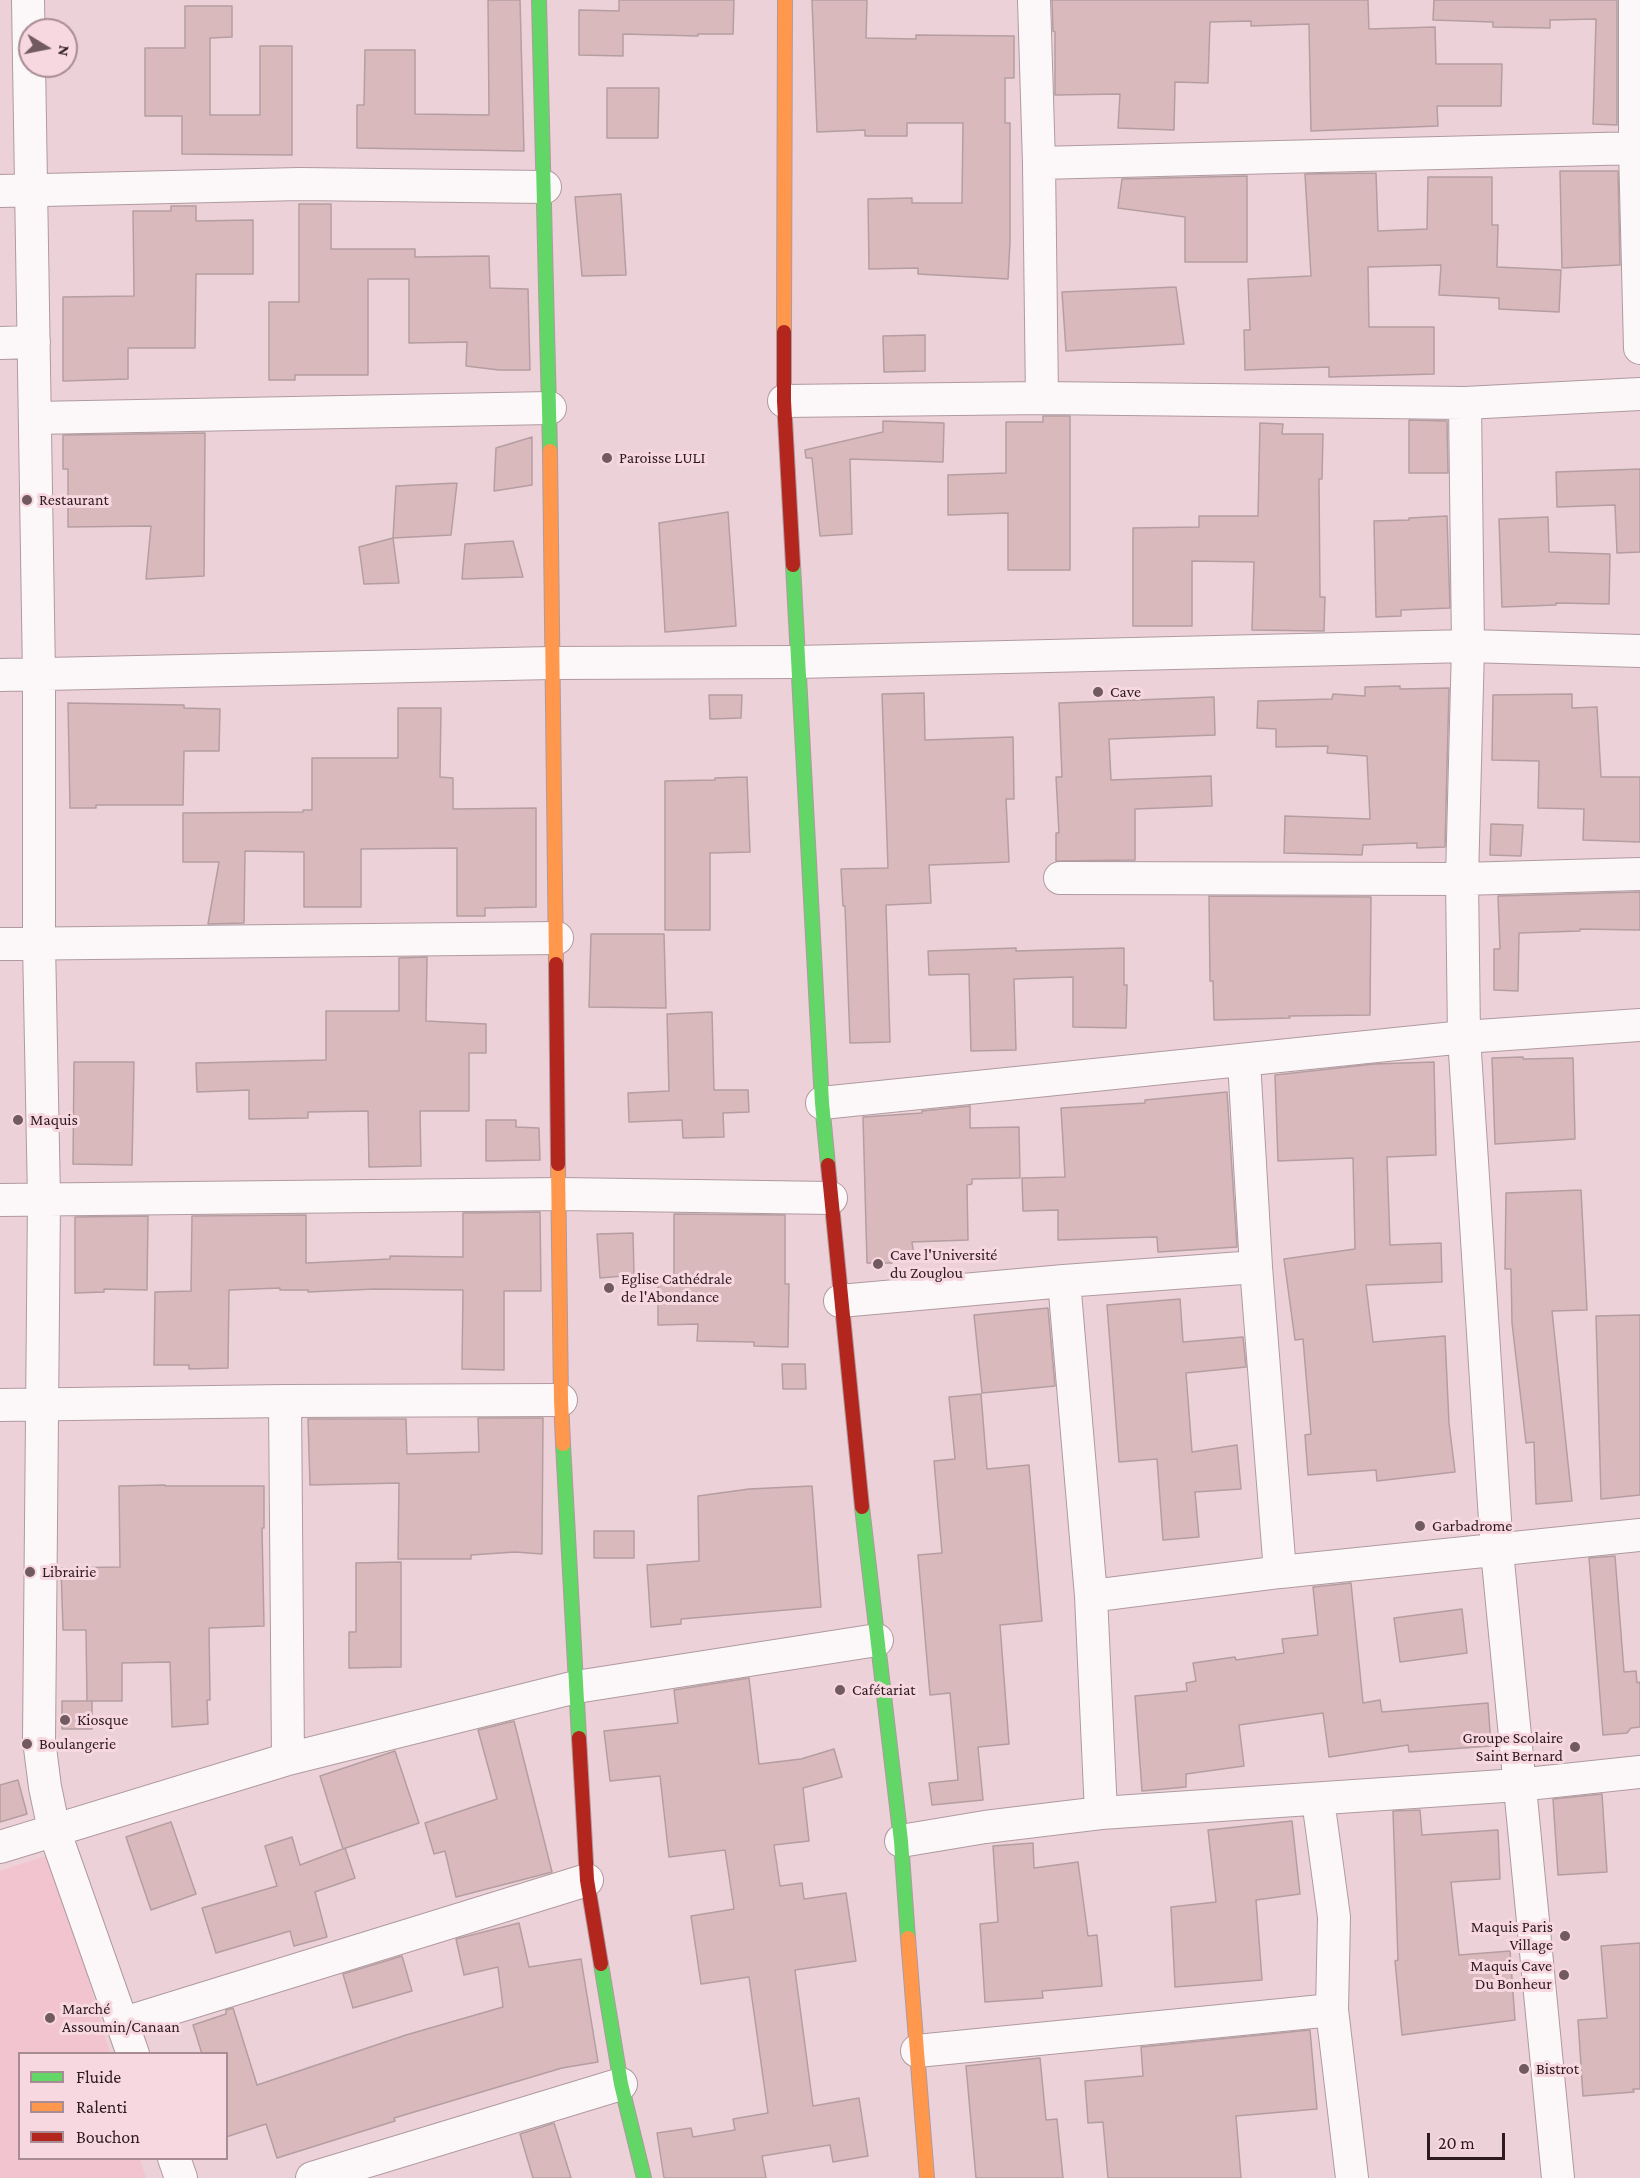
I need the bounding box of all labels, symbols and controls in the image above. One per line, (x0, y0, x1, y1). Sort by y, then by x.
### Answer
north arrow (18, 18, 78, 78)
text: N (55, 44, 74, 58)
place label: Paroisse LULI (619, 448, 705, 468)
marker: Paroisse LULI (600, 451, 614, 465)
place label: Restaurant (39, 490, 109, 510)
marker: Restaurant (20, 493, 34, 507)
place label: Cave (1110, 682, 1141, 702)
marker: Cave (1091, 685, 1105, 699)
place label: Maquis (30, 1110, 78, 1130)
marker: Maquis (11, 1113, 25, 1127)
place label: Cave l'Université du Zouglou (890, 1245, 997, 1283)
marker: Cave l'Université du Zouglou (871, 1257, 885, 1271)
place label: Eglise Cathédrale de l'Abondance (621, 1269, 732, 1307)
marker: Eglise Cathédrale de l'Abondance (602, 1281, 616, 1295)
place label: Garbadrome (1432, 1516, 1512, 1536)
marker: Garbadrome (1413, 1519, 1427, 1533)
place label: Librairie (42, 1562, 96, 1582)
marker: Librairie (23, 1565, 37, 1579)
place label: Cafétariat (852, 1680, 916, 1700)
marker: Cafétariat (833, 1683, 847, 1697)
place label: Kiosque (77, 1710, 128, 1730)
marker: Kiosque (58, 1713, 72, 1727)
place label: Groupe Scolaire Saint Bernard (1463, 1728, 1563, 1766)
place label: Boulangerie (39, 1734, 116, 1754)
marker: Boulangerie (20, 1737, 34, 1751)
marker: Groupe Scolaire Saint Bernard (1568, 1740, 1582, 1754)
place label: Maquis Paris Village (1471, 1917, 1553, 1955)
marker: Maquis Paris Village (1558, 1929, 1572, 1943)
place label: Maquis Cave Du Bonheur (1470, 1956, 1552, 1994)
marker: Maquis Cave Du Bonheur (1557, 1968, 1571, 1982)
place label: Marché Assoumin/Canaan (62, 1999, 180, 2037)
marker: Marché Assoumin/Canaan (43, 2011, 57, 2025)
legend (18, 2052, 228, 2160)
place label: Bistrot (1536, 2059, 1579, 2079)
marker: Bistrot (1517, 2062, 1531, 2076)
text: Fluide (76, 2067, 121, 2087)
text: Ralenti (76, 2097, 127, 2117)
scale bar (1430, 2121, 1508, 2159)
text: Bouchon (76, 2127, 140, 2147)
text: 20 m (1438, 2133, 1475, 2153)

